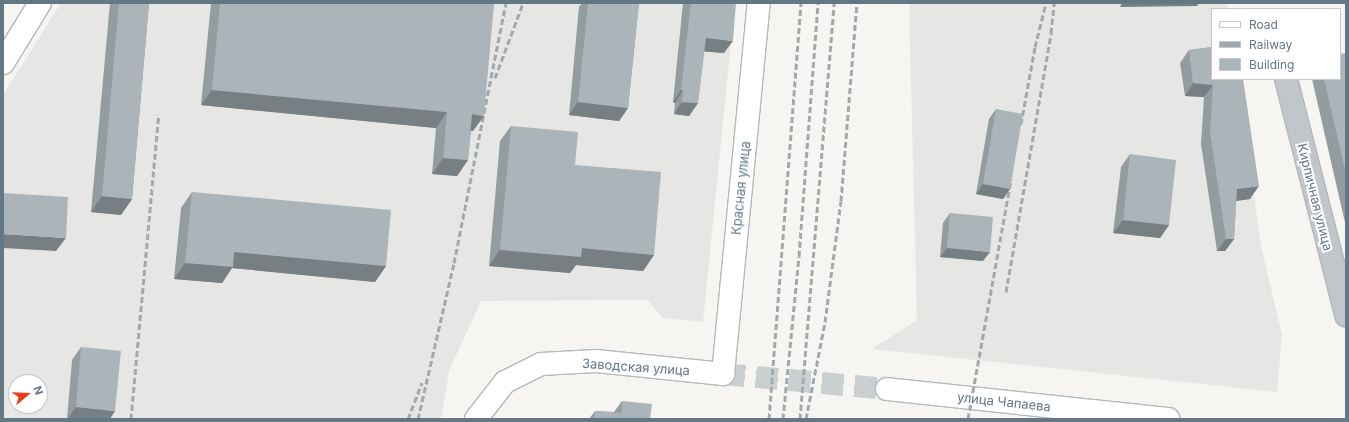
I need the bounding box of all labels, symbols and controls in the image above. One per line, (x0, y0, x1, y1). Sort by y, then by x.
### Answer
legend (1211, 8, 1341, 80)
text: Road (1249, 17, 1278, 32)
text: Railway (1249, 37, 1292, 52)
text: Building (1249, 57, 1294, 72)
street label: Красная улица (728, 140, 754, 236)
street label: Кирпичная улица (1294, 142, 1336, 252)
street label: Заводская улица (581, 355, 691, 379)
north arrow (8, 374, 48, 414)
text: N (30, 384, 46, 397)
street label: улица Чапаева (956, 389, 1052, 415)

